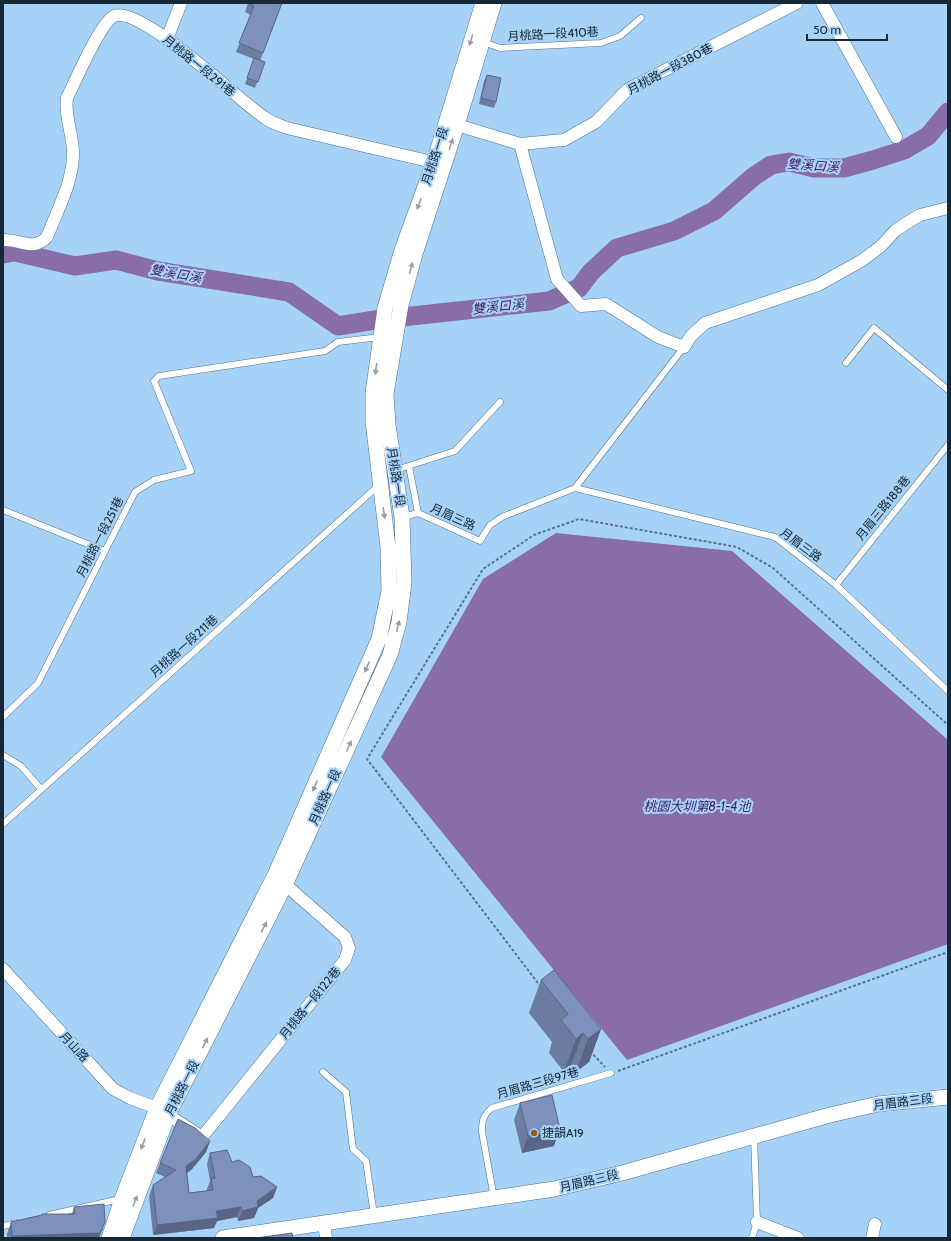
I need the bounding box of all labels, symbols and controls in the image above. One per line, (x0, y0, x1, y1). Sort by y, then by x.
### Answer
scale bar (807, 16, 887, 42)
text: 50 m (813, 22, 841, 37)
street label: 月桃路一段410巷 (507, 24, 599, 43)
street label: 月桃路一段291巷 (160, 32, 239, 99)
one-way arrow (468, 35, 474, 47)
street label: 月桃路一段380巷 (625, 40, 715, 97)
street label: 月桃路一段 (418, 125, 451, 187)
one-way arrow (448, 138, 454, 150)
water label: 雙溪口溪 (786, 155, 841, 175)
one-way arrow (415, 198, 421, 210)
water label: 雙溪口溪 (149, 261, 205, 286)
one-way arrow (408, 261, 414, 273)
water label: 雙溪口溪 (471, 295, 527, 317)
one-way arrow (373, 363, 379, 375)
street label: 月桃路一段 (384, 446, 409, 508)
street label: 月眉三路188巷 (852, 472, 913, 543)
street label: 月桃路一段251巷 (73, 494, 126, 580)
street label: 月眉三路 (428, 500, 478, 533)
one-way arrow (380, 506, 387, 519)
street label: 月眉三路 (777, 524, 825, 565)
street label: 月桃路一段211巷 (147, 611, 221, 680)
one-way arrow (395, 620, 401, 632)
one-way arrow (364, 661, 370, 672)
one-way arrow (346, 739, 352, 751)
street label: 月桃路一段 (305, 766, 344, 827)
one-way arrow (311, 780, 317, 792)
water label: 桃園大圳第8-1-4池 (643, 798, 753, 814)
one-way arrow (261, 921, 267, 933)
street label: 月桃路一段122巷 (276, 964, 343, 1042)
street label: 月山路 (57, 1028, 92, 1065)
one-way arrow (201, 1037, 208, 1048)
street label: 月桃路一段 (161, 1058, 202, 1118)
street label: 月眉路三段97巷 (495, 1064, 581, 1101)
street label: 月眉路三段 (872, 1090, 934, 1113)
place label: 捷韻A19 (542, 1125, 584, 1140)
marker: 捷韻A19 (529, 1128, 539, 1138)
one-way arrow (139, 1139, 145, 1151)
street label: 月眉路三段 (558, 1166, 620, 1195)
one-way arrow (133, 1195, 139, 1207)

